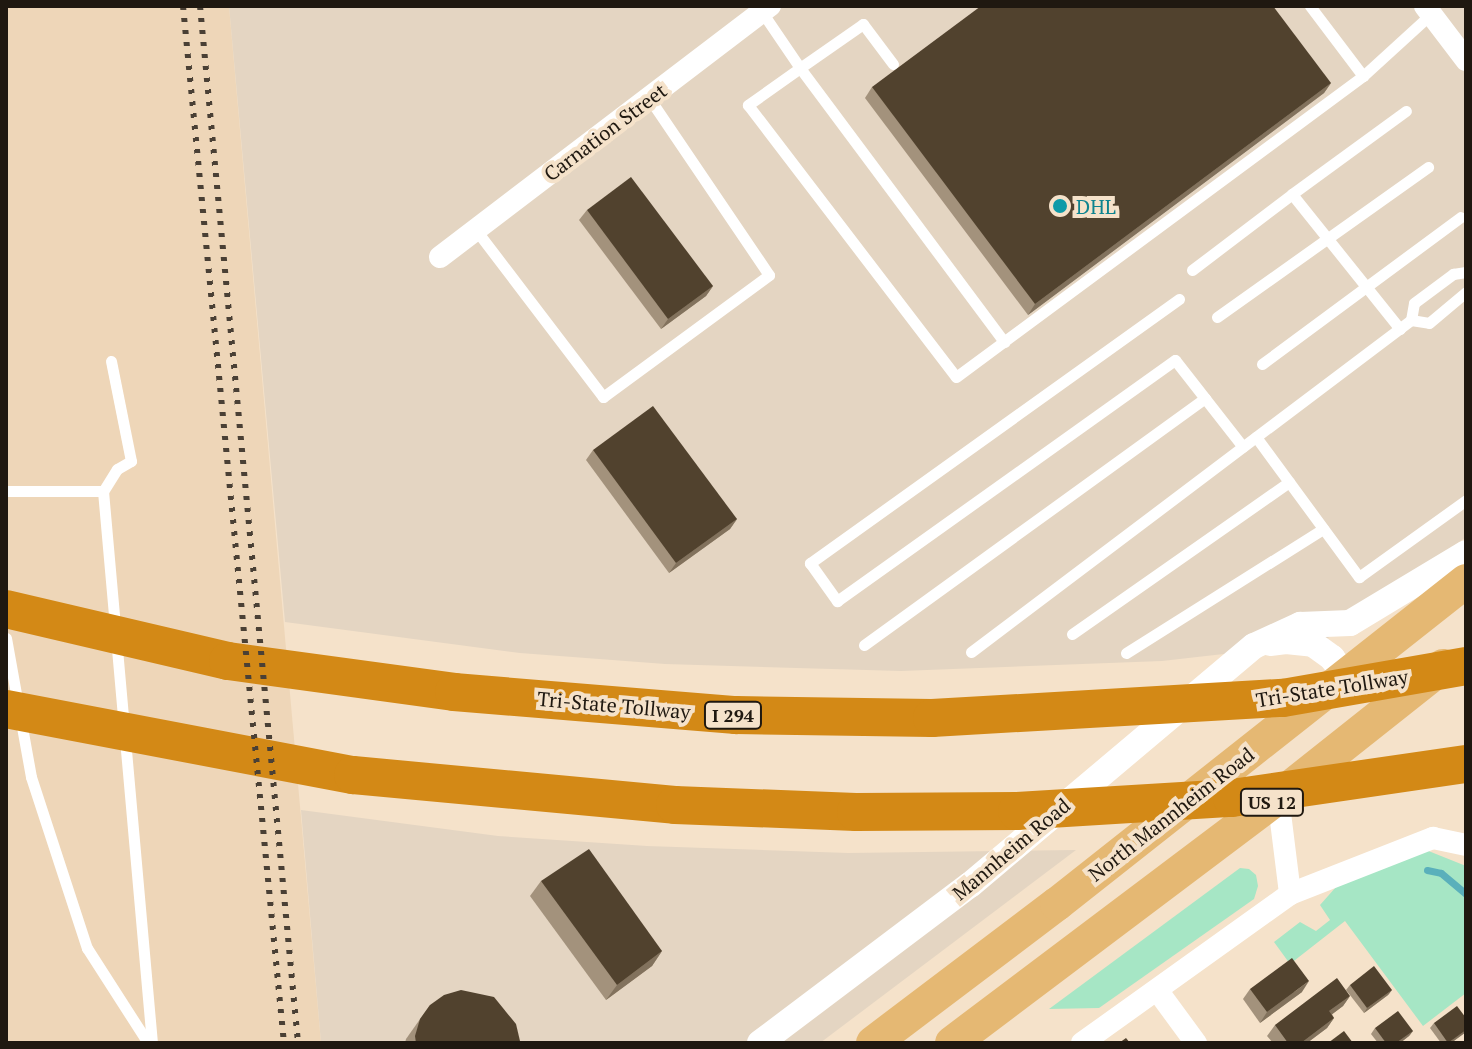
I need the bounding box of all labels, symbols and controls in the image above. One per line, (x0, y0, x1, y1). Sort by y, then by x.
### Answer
street label: Carnation Street (539, 78, 671, 186)
place label: DHL (1076, 194, 1116, 218)
marker: DHL (1051, 197, 1069, 215)
street label: Tri-State Tollway (1254, 664, 1410, 712)
street label: Tri-State Tollway (536, 686, 692, 724)
road number: I 294 (703, 701, 763, 729)
street label: North Mannheim Road (1084, 742, 1258, 886)
road number: US 12 (1238, 788, 1306, 816)
street label: Mannheim Road (947, 793, 1075, 905)

